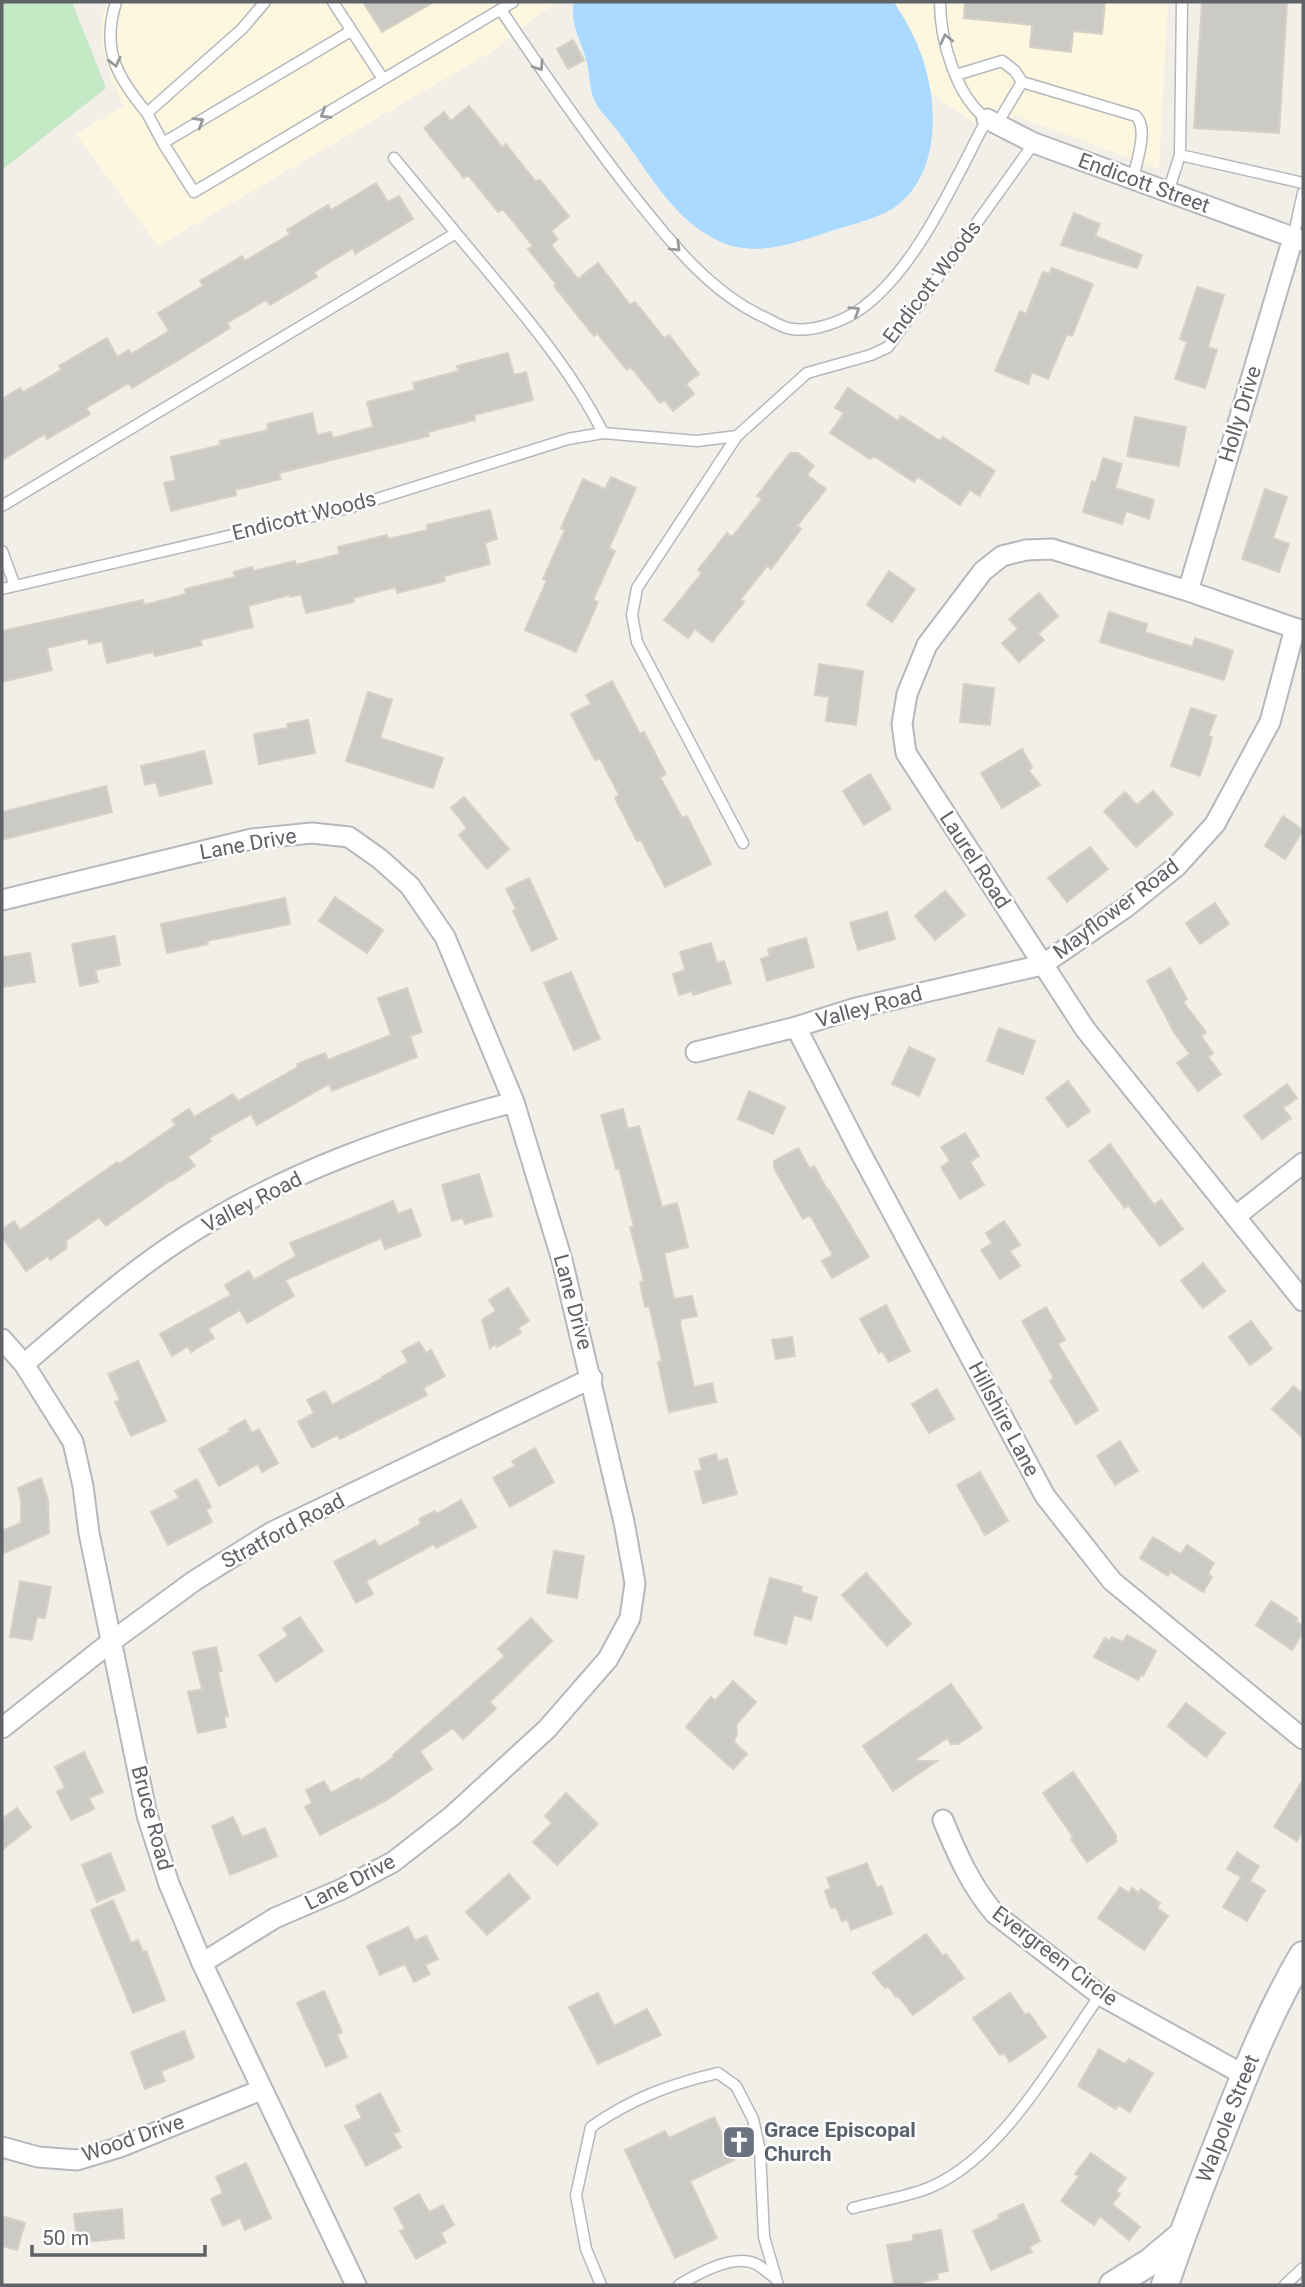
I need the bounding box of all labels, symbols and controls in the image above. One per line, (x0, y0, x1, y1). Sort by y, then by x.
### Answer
one-way arrow (939, 33, 954, 45)
one-way arrow (107, 56, 121, 68)
one-way arrow (531, 58, 543, 71)
one-way arrow (319, 106, 332, 119)
one-way arrow (191, 117, 204, 130)
street label: Endicott Street (1075, 148, 1213, 218)
street label: Endicott Woods (878, 216, 986, 348)
one-way arrow (668, 239, 681, 252)
one-way arrow (848, 307, 861, 320)
street label: Holly Drive (1214, 363, 1266, 465)
street label: Endicott Woods (230, 487, 378, 545)
street label: Laurel Road (935, 807, 1015, 913)
street label: Lane Drive (198, 824, 298, 864)
street label: Mayflower Road (1049, 854, 1183, 964)
street label: Valley Road (813, 981, 925, 1033)
street label: Valley Road (198, 1167, 306, 1237)
street label: Lane Drive (549, 1252, 597, 1352)
street label: Hillshire Lane (964, 1357, 1044, 1481)
street label: Stratford Road (217, 1489, 349, 1573)
street label: Bruce Road (127, 1763, 177, 1873)
street label: Lane Drive (301, 1849, 399, 1915)
street label: Evergreen Circle (988, 1901, 1122, 2011)
street label: Walpole Street (1192, 2051, 1264, 2186)
street label: Wood Drive (79, 2109, 187, 2167)
place label: Grace Episcopal Church (764, 2118, 916, 2166)
church icon: Grace Episcopal Church (720, 2123, 758, 2161)
scale bar (32, 2214, 205, 2258)
text: 50 m (42, 2226, 89, 2250)

